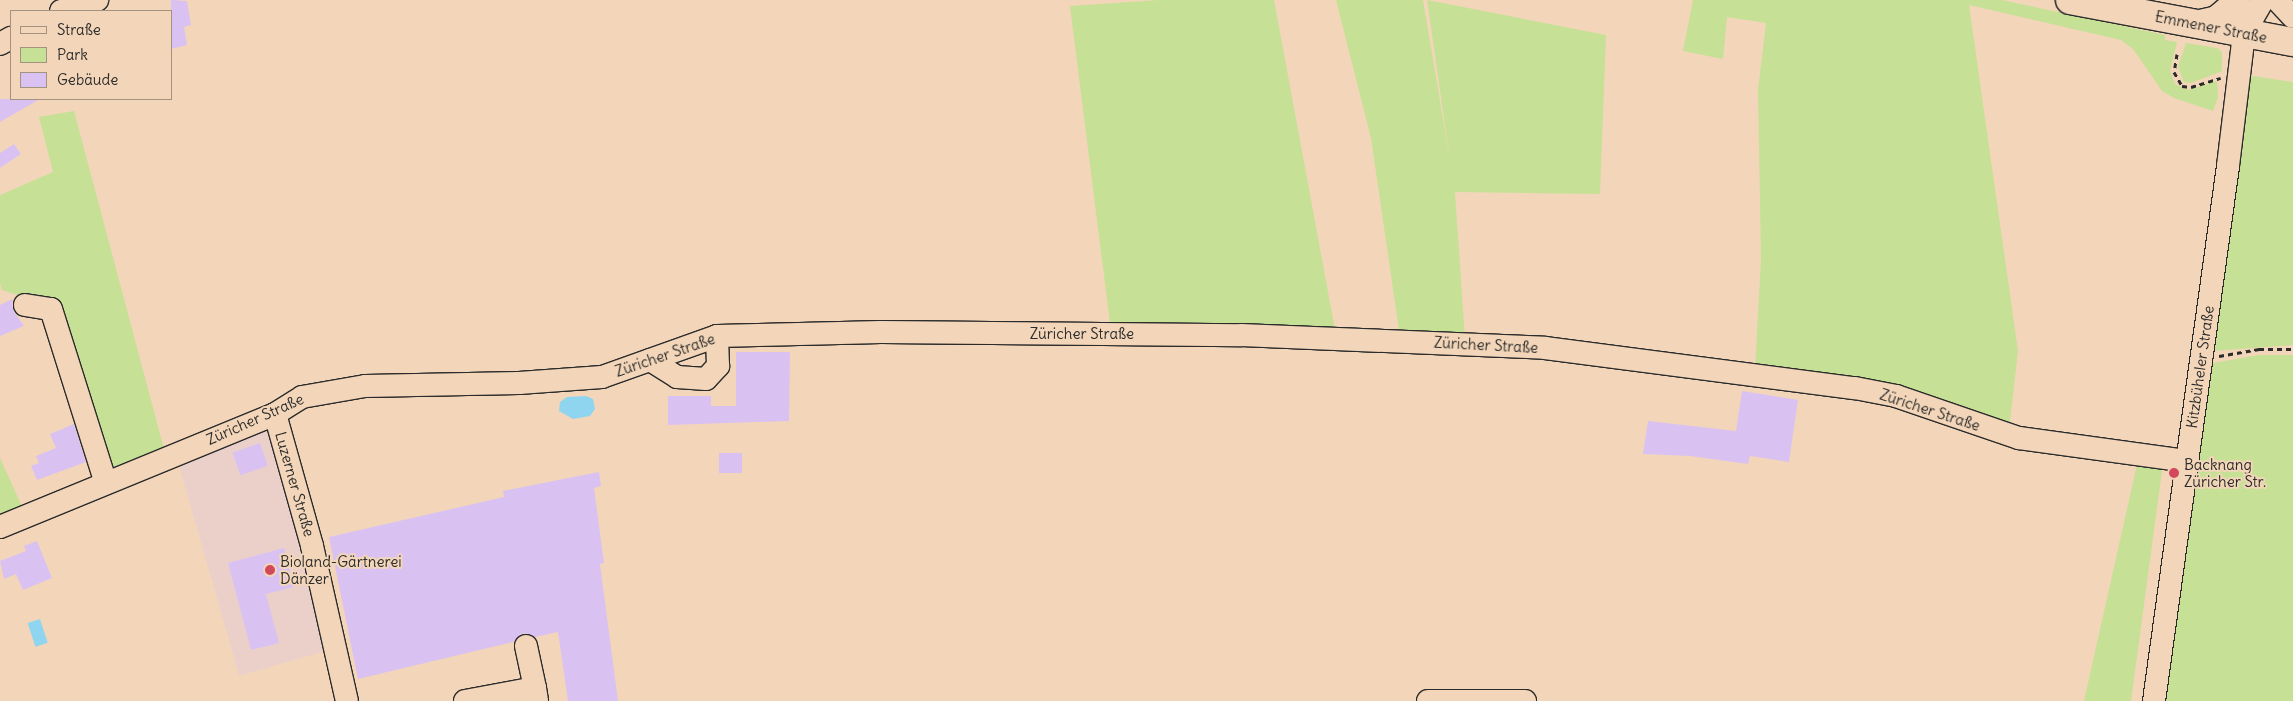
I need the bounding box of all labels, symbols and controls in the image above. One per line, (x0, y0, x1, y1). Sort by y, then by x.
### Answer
street label: Emmener Straße (2154, 7, 2268, 47)
legend (10, 10, 172, 100)
text: Straße (57, 20, 101, 39)
text: Park (57, 45, 88, 64)
text: Gebäude (57, 70, 118, 89)
street label: Kitzbüheler Straße (2182, 305, 2218, 429)
street label: Züricher Straße (1030, 325, 1134, 343)
street label: Züricher Straße (613, 329, 717, 381)
street label: Züricher Straße (1433, 333, 1539, 357)
street label: Züricher Straße (1878, 385, 1982, 435)
street label: Züricher Straße (204, 390, 306, 448)
street label: Luzerner Straße (271, 430, 319, 538)
place label: Backnang Züricher Str. (2184, 455, 2266, 490)
marker: Backnang Züricher Str. (2168, 467, 2180, 479)
place label: Bioland-Gärtnerei Dänzer (280, 552, 402, 587)
marker: Bioland-Gärtnerei Dänzer (264, 564, 276, 576)

